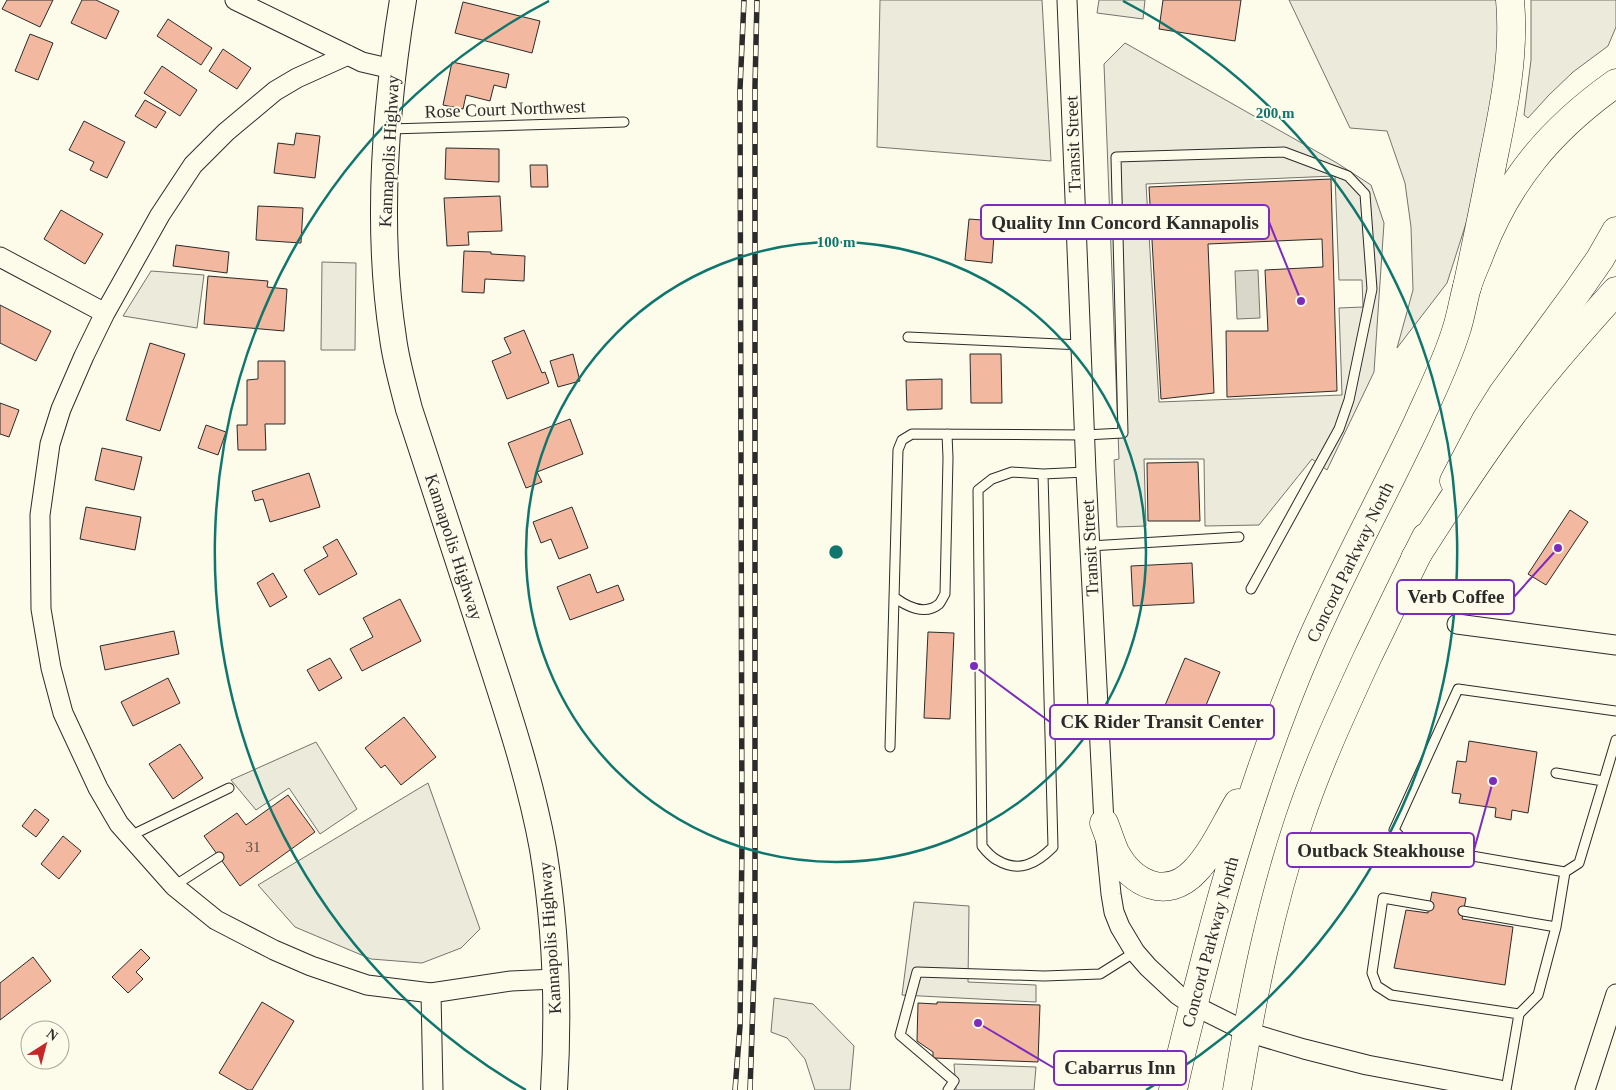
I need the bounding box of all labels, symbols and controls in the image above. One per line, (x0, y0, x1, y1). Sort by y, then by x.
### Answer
street label: Kannapolis Highway (375, 74, 403, 228)
street label: Transit Street (1061, 95, 1085, 193)
street label: Rose Court Northwest (424, 96, 586, 122)
text: 200 m (1256, 105, 1295, 121)
callout: Quality Inn Concord Kannapolis (981, 205, 1269, 239)
text: Quality Inn Concord Kannapolis (991, 212, 1259, 233)
text: 100 m (817, 234, 856, 250)
street label: Kannapolis Highway (421, 471, 487, 623)
street label: Concord Parkway North (1302, 479, 1398, 645)
street label: Transit Street (1077, 499, 1103, 597)
centre of rings (827, 543, 845, 561)
callout: Verb Coffee (1397, 580, 1514, 614)
text: Verb Coffee (1408, 586, 1504, 607)
callout: CK Rider Transit Center (1050, 705, 1274, 739)
text: CK Rider Transit Center (1060, 711, 1264, 732)
callout: Outback Steakhouse (1287, 833, 1474, 867)
house number: 31 (246, 839, 261, 855)
text: Outback Steakhouse (1297, 840, 1465, 861)
street label: Concord Parkway North (1178, 854, 1242, 1030)
street label: Kannapolis Highway (535, 861, 565, 1015)
north arrow (20, 1020, 70, 1070)
text: N (44, 1026, 61, 1044)
callout: Cabarrus Inn (1054, 1051, 1186, 1085)
text: Cabarrus Inn (1064, 1057, 1176, 1078)

